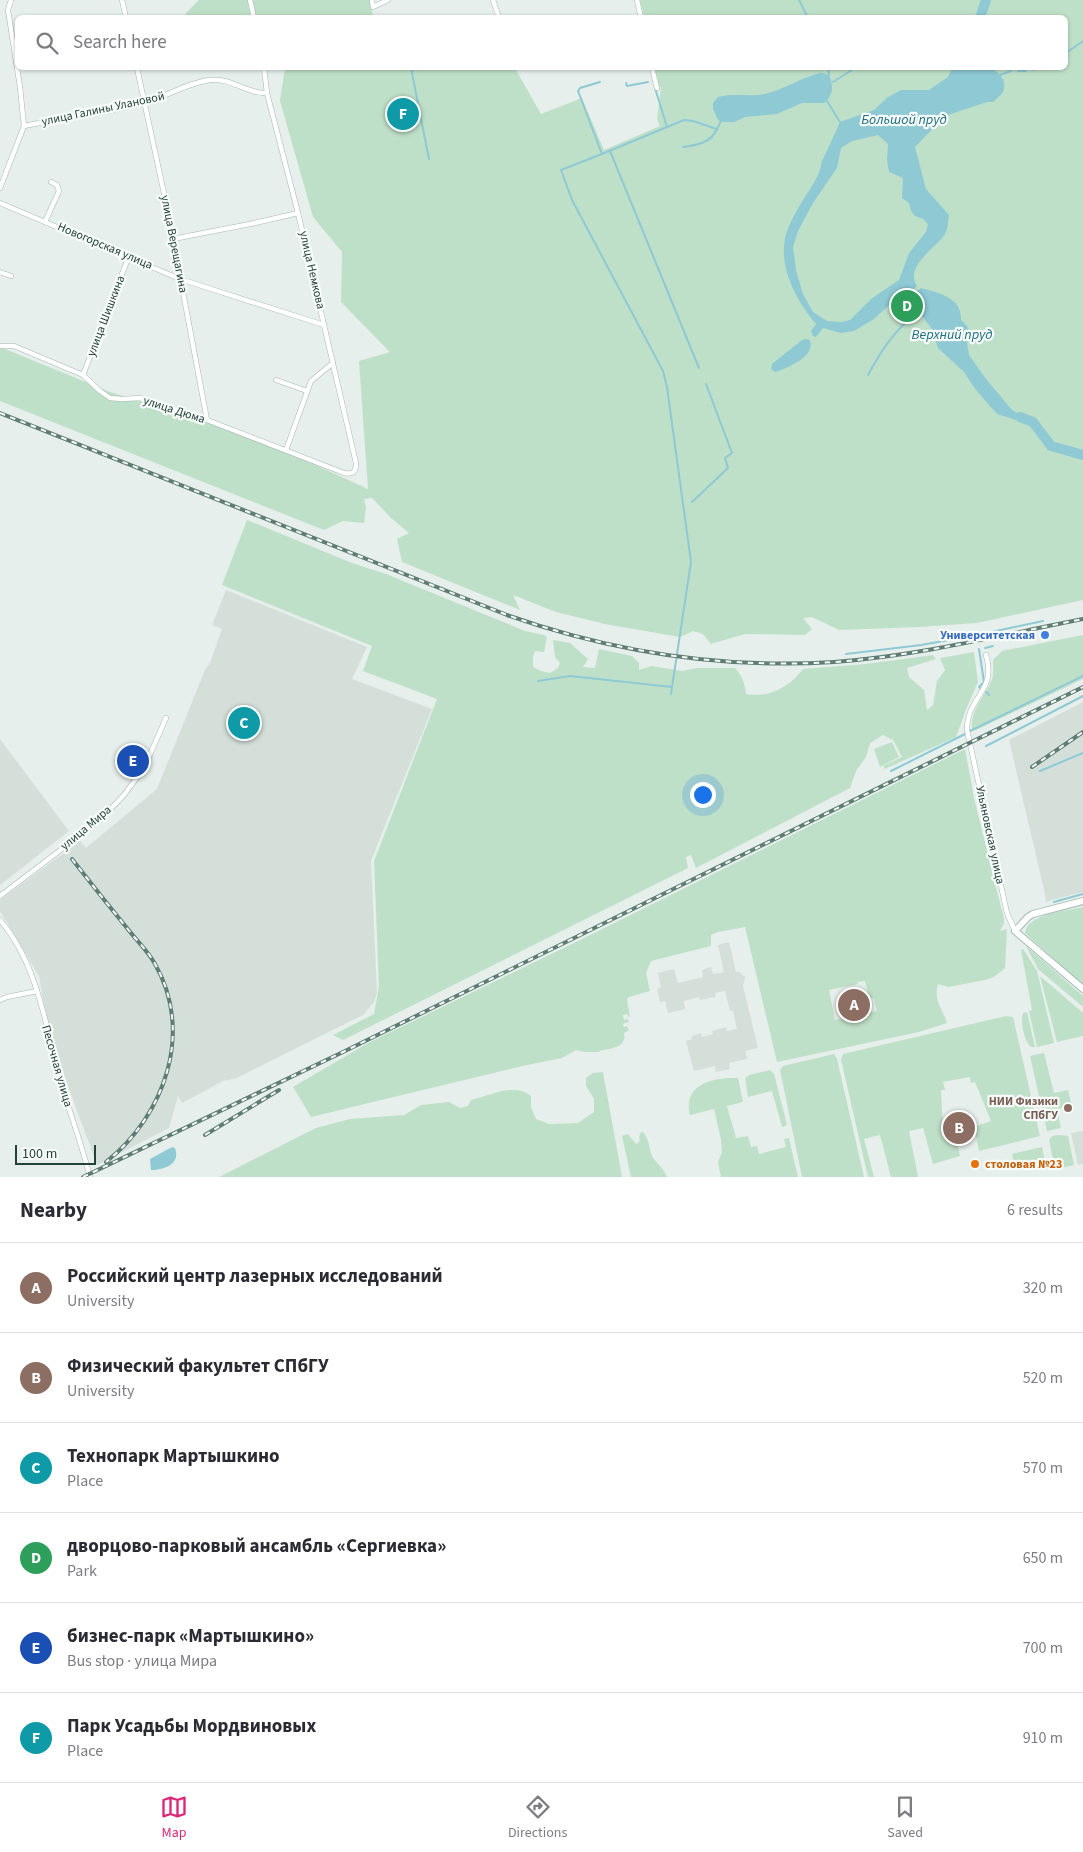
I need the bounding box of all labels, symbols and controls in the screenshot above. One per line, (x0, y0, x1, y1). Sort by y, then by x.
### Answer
search box (15, 15, 1068, 70)
icon: search (33, 29, 61, 57)
text: Search here (73, 29, 167, 56)
street label: улица Галины Улановой (40, 88, 166, 130)
pin: F (387, 95, 419, 133)
water label: Большой пруд (861, 110, 947, 130)
street label: улица Верещагина (156, 194, 192, 294)
street label: Новогорская улица (55, 218, 155, 274)
street label: улица Немкова (295, 229, 329, 311)
street label: улица Шишкина (83, 273, 129, 359)
pin: D (891, 287, 923, 325)
water label: Верхний пруд (911, 325, 993, 345)
street label: улица Дюма (141, 392, 207, 428)
place label: Университетская (940, 627, 1035, 644)
marker: Университетская (1039, 629, 1051, 641)
pin: C (228, 704, 260, 742)
pin: E (117, 742, 149, 780)
your location (690, 782, 716, 808)
street label: Ульяновская улица (971, 784, 1009, 886)
street label: улица Мира (57, 802, 115, 854)
pin: A (838, 986, 870, 1024)
street label: Песочная улица (37, 1023, 77, 1109)
place label: НИИ Физики СПбГУ (989, 1093, 1058, 1124)
marker: НИИ Физики СПбГУ (1062, 1102, 1074, 1114)
pin: B (943, 1109, 975, 1147)
scale bar (15, 1142, 96, 1165)
text: 100 m (22, 1144, 57, 1164)
place label: столовая №23 (985, 1156, 1062, 1173)
marker: столовая №23 (969, 1158, 981, 1170)
text: Nearby (20, 1195, 87, 1225)
text: 6 results (1007, 1199, 1063, 1221)
text: Российский центр лазерных исследований (67, 1263, 443, 1290)
text: A (31, 1277, 41, 1299)
text: 320 m (1023, 1277, 1063, 1299)
text: University (67, 1290, 134, 1312)
text: Физический факультет СПбГУ (67, 1353, 329, 1380)
text: B (31, 1367, 41, 1389)
text: 520 m (1023, 1367, 1063, 1389)
text: University (67, 1380, 134, 1402)
text: Технопарк Мартышкино (67, 1443, 280, 1470)
text: C (31, 1457, 41, 1479)
text: 570 m (1023, 1457, 1063, 1479)
text: Place (67, 1470, 103, 1492)
text: дворцово-парковый ансамбль «Сергиевка» (67, 1533, 446, 1560)
text: D (31, 1547, 41, 1569)
text: 650 m (1023, 1547, 1063, 1569)
text: Park (67, 1560, 97, 1582)
text: бизнес-парк «Мартышкино» (67, 1623, 314, 1650)
text: E (32, 1637, 40, 1659)
text: 700 m (1023, 1637, 1063, 1659)
text: Bus stop · улица Мира (67, 1650, 217, 1672)
text: Парк Усадьбы Мордвиновых (67, 1713, 316, 1740)
text: F (32, 1727, 40, 1749)
text: 910 m (1023, 1727, 1063, 1749)
text: Place (67, 1740, 103, 1762)
tab: Map (160, 1793, 188, 1843)
tab: Directions (508, 1793, 567, 1843)
tab: Saved (887, 1793, 923, 1843)

